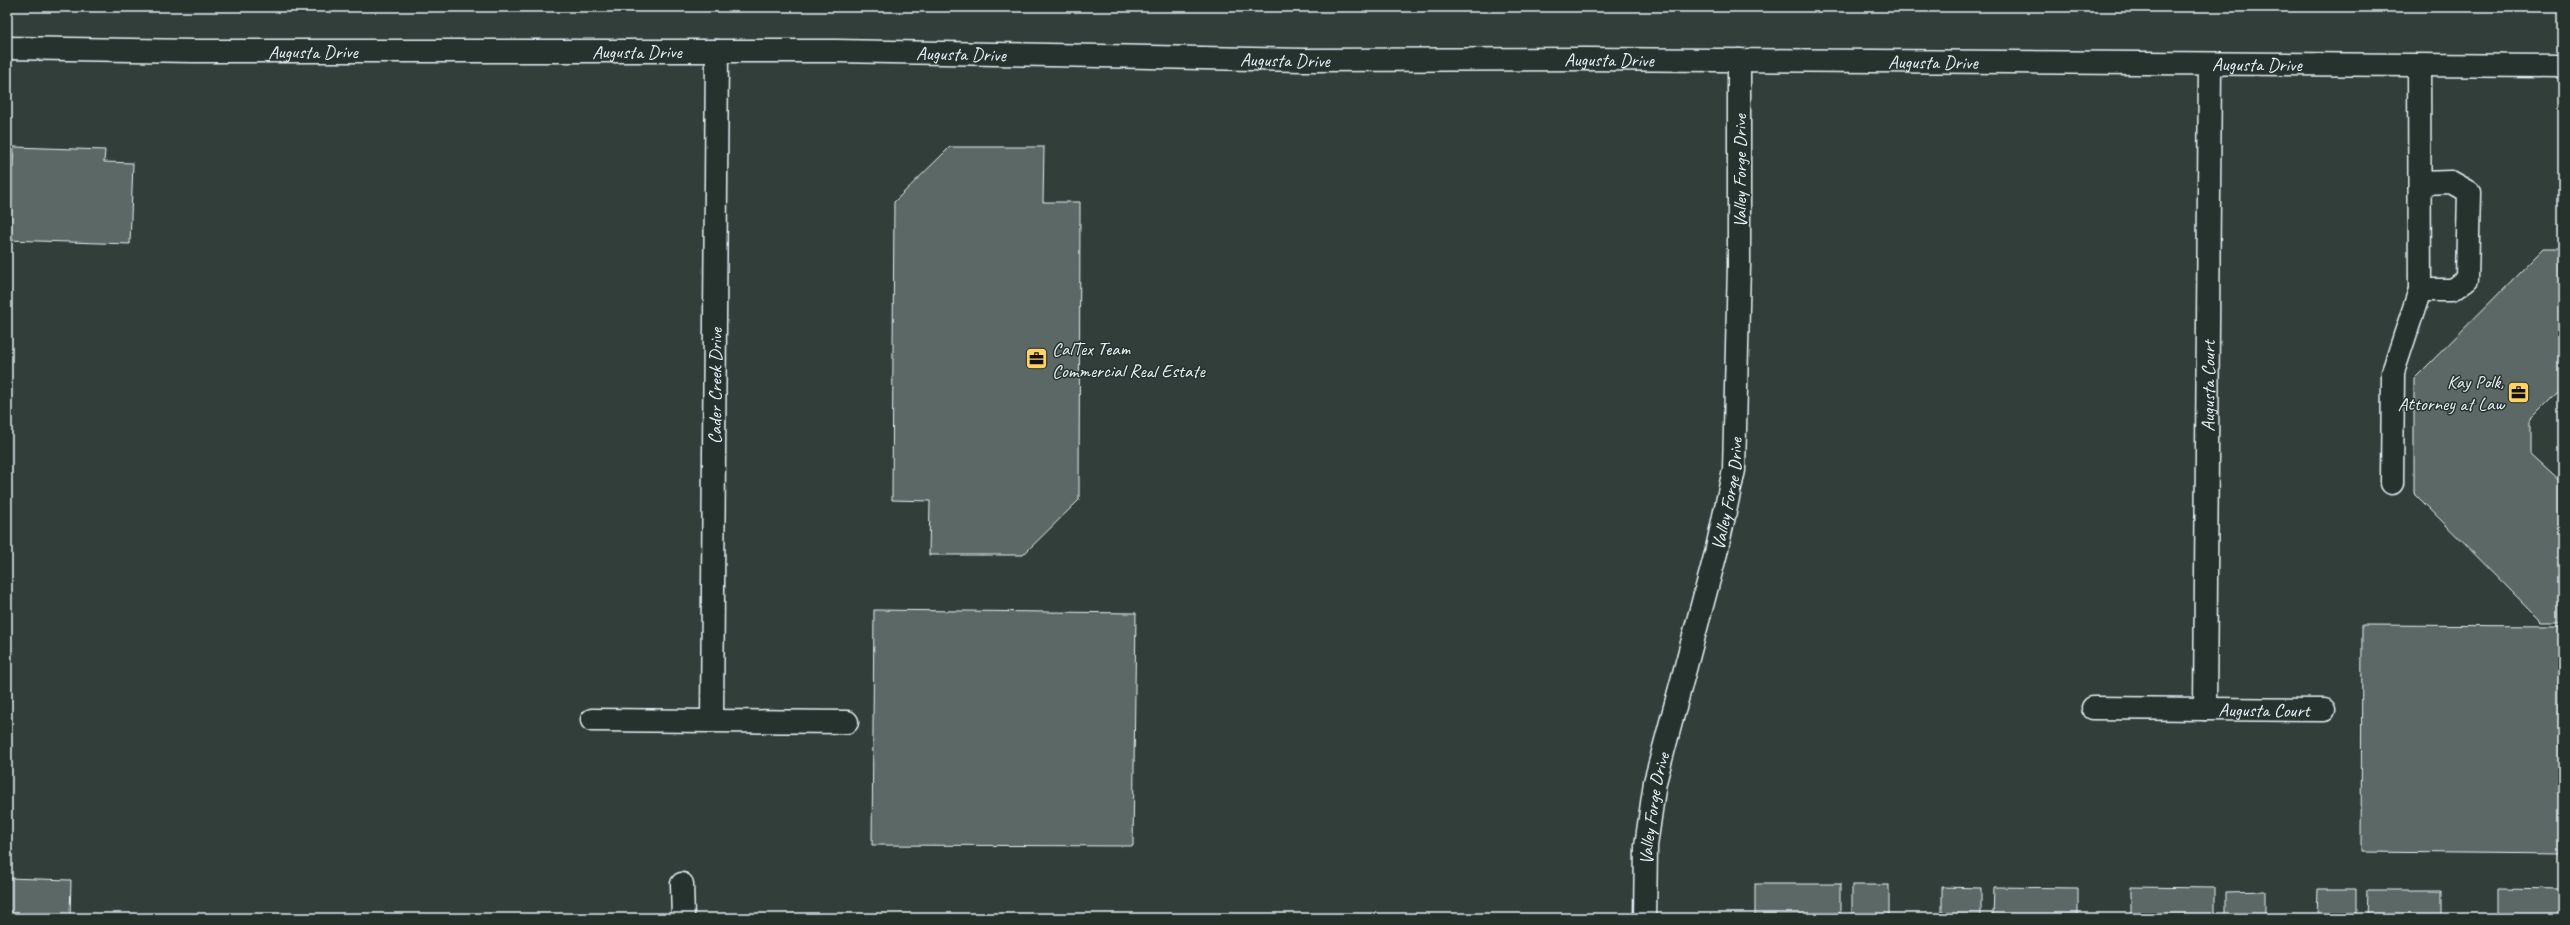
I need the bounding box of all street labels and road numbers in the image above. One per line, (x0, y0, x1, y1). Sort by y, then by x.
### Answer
street label: Augusta Drive (268, 40, 360, 64)
street label: Augusta Drive (592, 40, 684, 64)
street label: Augusta Drive (916, 42, 1008, 67)
street label: Augusta Drive (1240, 48, 1332, 73)
street label: Augusta Drive (1564, 48, 1656, 73)
street label: Augusta Drive (1888, 50, 1980, 75)
street label: Augusta Drive (2212, 52, 2304, 77)
street label: Valley Forge Drive (1728, 113, 1752, 228)
street label: Cader Creek Drive (703, 326, 728, 444)
street label: Augusta Court (2196, 339, 2221, 432)
street label: Valley Forge Drive (1706, 436, 1748, 552)
street label: Augusta Court (2218, 698, 2311, 723)
street label: Valley Forge Drive (1635, 748, 1676, 865)

